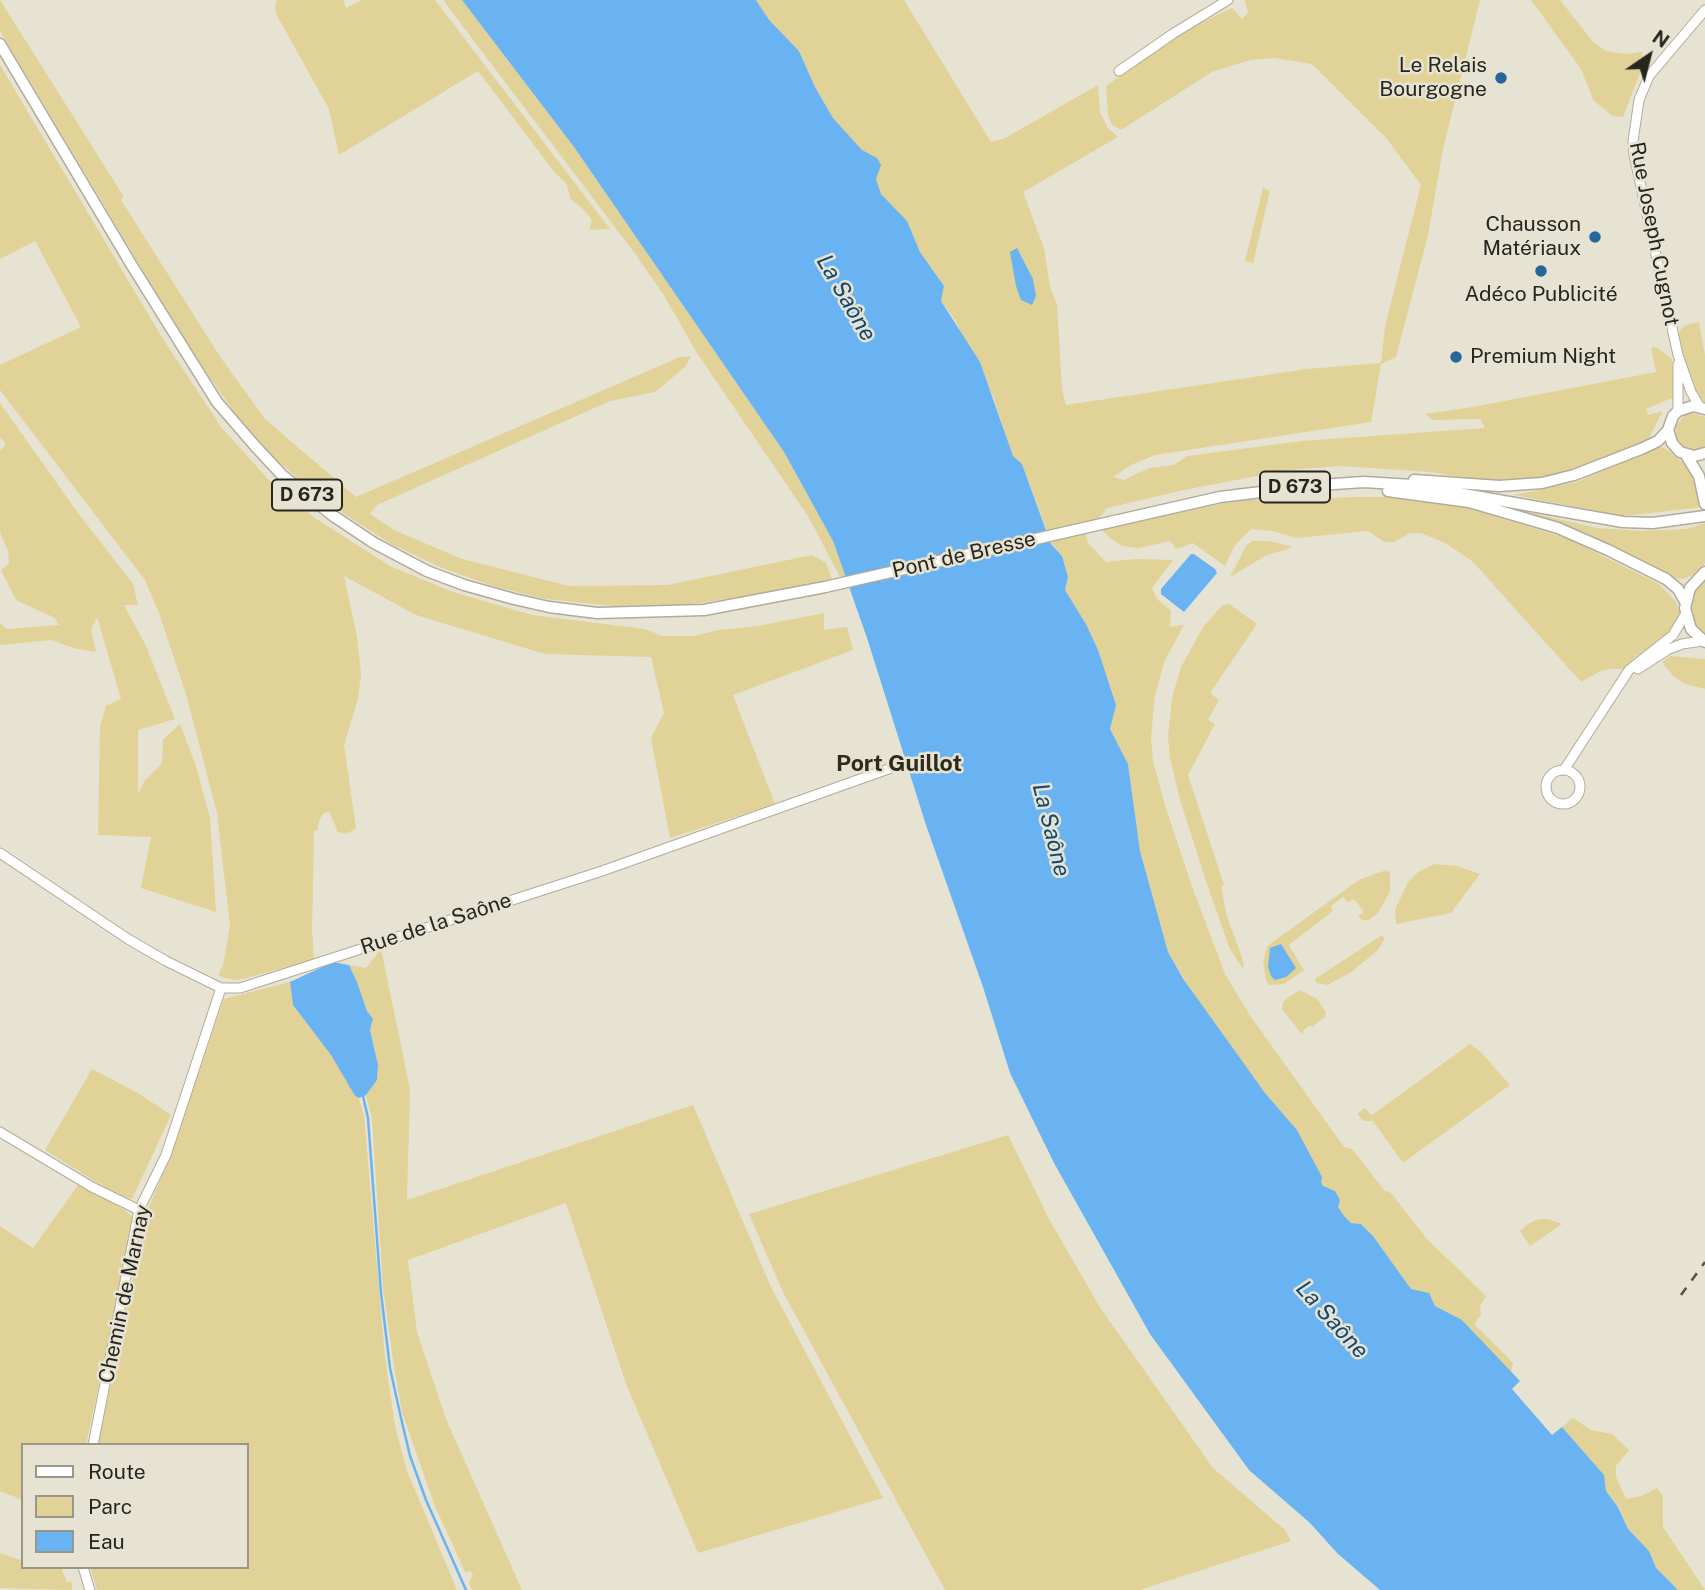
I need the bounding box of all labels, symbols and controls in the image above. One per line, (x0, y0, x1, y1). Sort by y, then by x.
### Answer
north arrow (1614, 21, 1684, 91)
text: N (1649, 26, 1673, 52)
place label: Le Relais Bourgogne (1379, 53, 1487, 103)
marker: Le Relais Bourgogne (1493, 70, 1509, 86)
street label: Rue Joseph Cugnot (1624, 140, 1684, 328)
place label: Chausson Matériaux (1482, 212, 1581, 262)
marker: Chausson Matériaux (1587, 229, 1603, 245)
water label: La Saône (810, 250, 882, 346)
marker: Adéco Publicité (1533, 263, 1549, 279)
place label: Adéco Publicité (1464, 282, 1618, 308)
place label: Premium Night (1470, 344, 1616, 370)
marker: Premium Night (1448, 349, 1464, 365)
road number: D 673 (1260, 472, 1330, 502)
road number: D 673 (272, 480, 342, 510)
street label: Pont de Bresse (890, 526, 1038, 584)
district label: Port Guillot (836, 750, 962, 778)
water label: La Saône (1026, 780, 1076, 880)
street label: Rue de la Saône (357, 888, 515, 960)
street label: Chemin de Marnay (94, 1203, 156, 1385)
water label: La Saône (1290, 1275, 1374, 1365)
legend (21, 1443, 248, 1569)
text: Route (88, 1459, 146, 1484)
text: Parc (88, 1494, 132, 1519)
text: Eau (88, 1529, 125, 1554)

